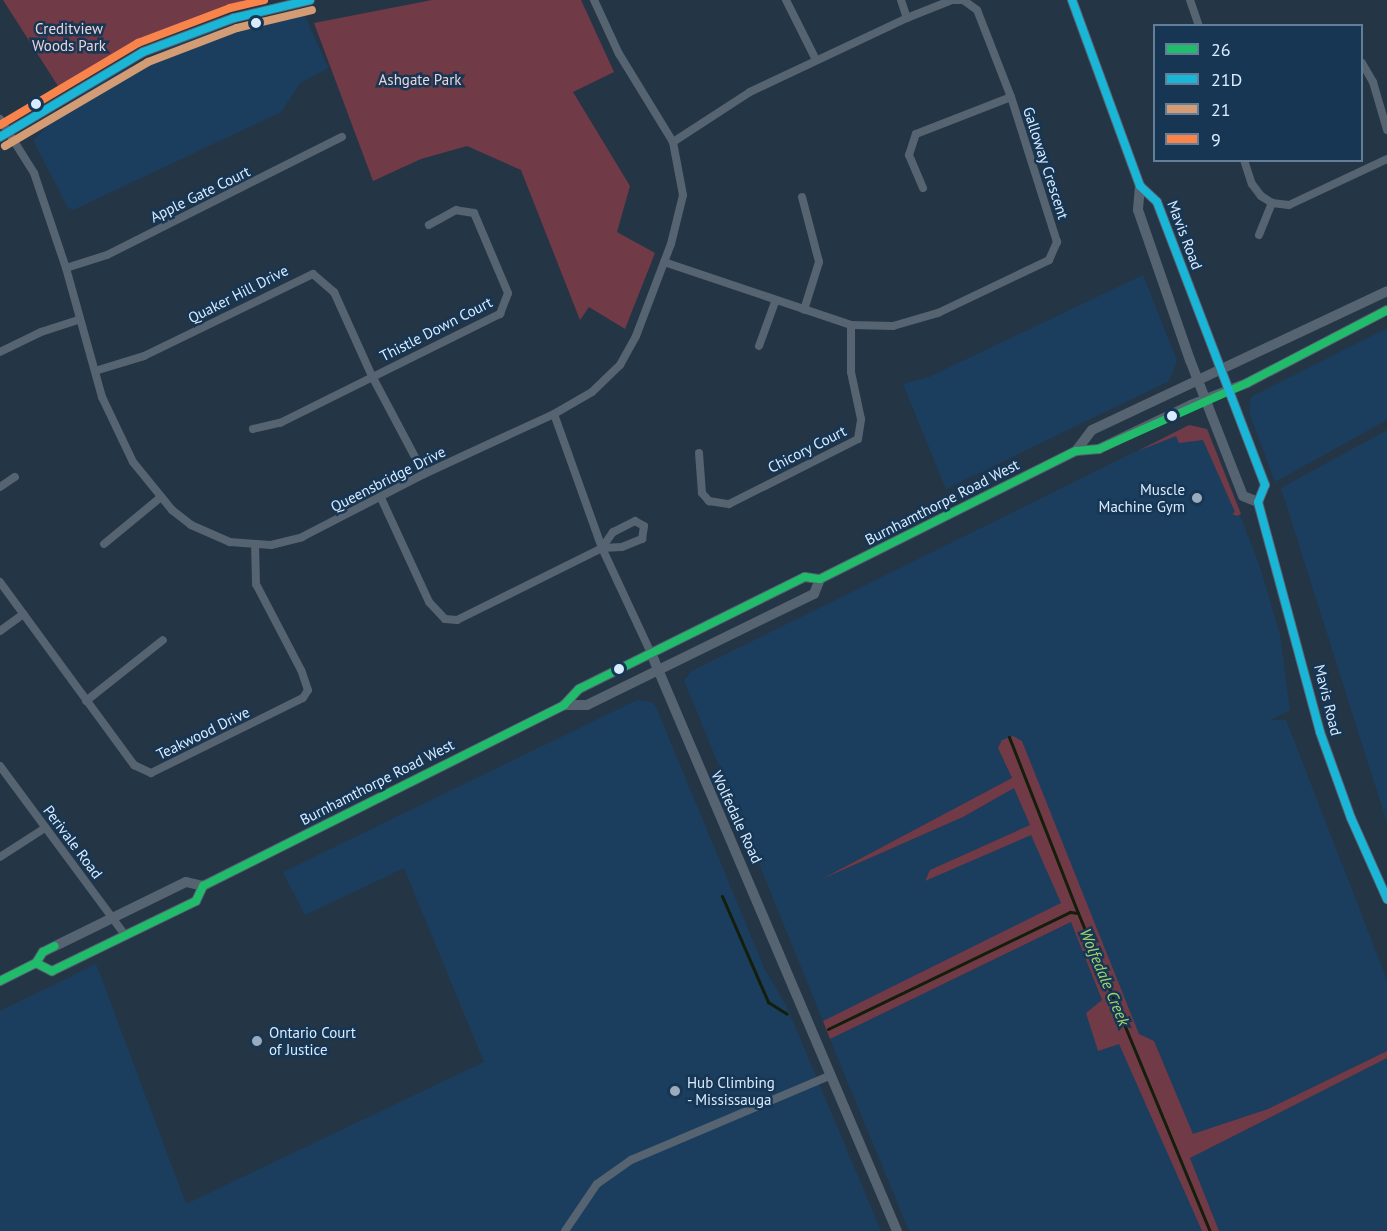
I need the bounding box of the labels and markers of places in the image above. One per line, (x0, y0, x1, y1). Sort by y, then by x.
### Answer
unlabelled marker (250, 17, 262, 29)
unlabelled marker (30, 98, 42, 110)
unlabelled marker (1166, 410, 1178, 422)
place label: Muscle Machine Gym (1099, 480, 1185, 515)
marker: Muscle Machine Gym (1190, 491, 1204, 505)
unlabelled marker (613, 663, 625, 675)
place label: Ontario Court of Justice (269, 1023, 356, 1058)
marker: Ontario Court of Justice (250, 1034, 264, 1048)
place label: Hub Climbing - Mississauga (687, 1073, 775, 1108)
marker: Hub Climbing - Mississauga (668, 1084, 682, 1098)

